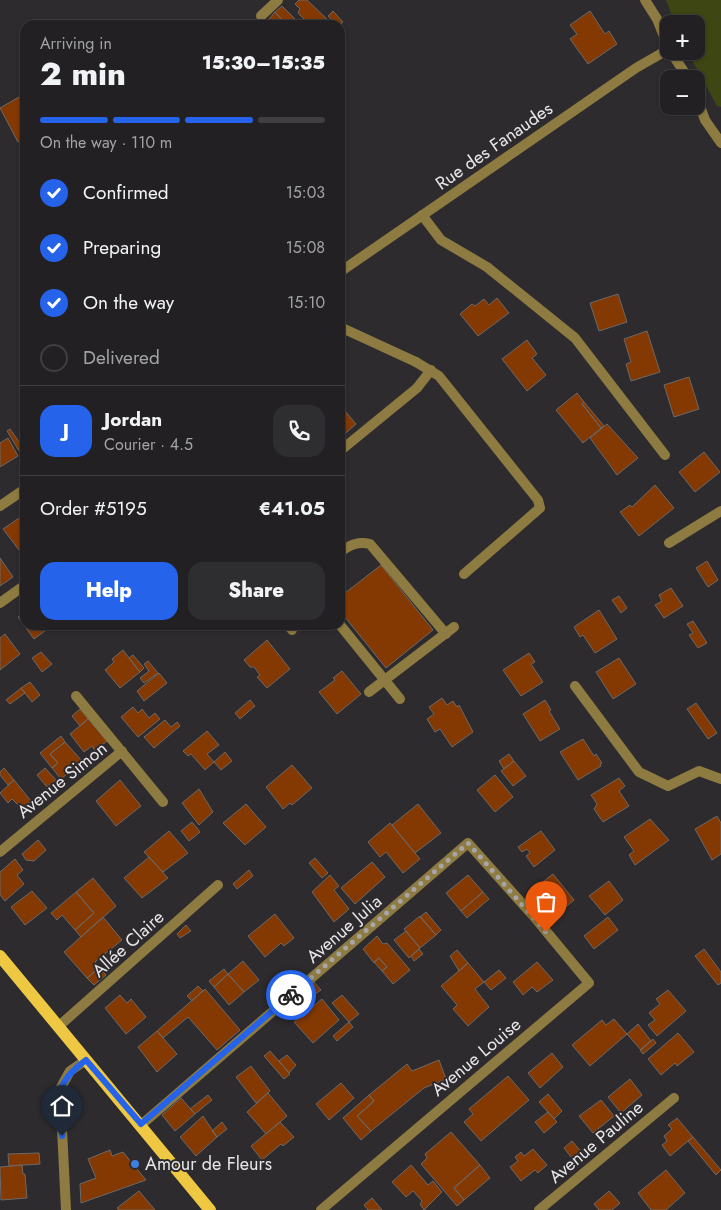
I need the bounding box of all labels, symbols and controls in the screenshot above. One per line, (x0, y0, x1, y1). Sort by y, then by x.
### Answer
map controls (660, 15, 705, 115)
button: + (660, 15, 705, 60)
text: Arriving in (40, 32, 112, 55)
text: 15:30–15:35 (202, 49, 325, 76)
text: 2 min (40, 51, 126, 97)
button: − (660, 70, 705, 115)
street label: Rue des Fanaudes (430, 96, 558, 196)
text: On the way · 110 m (40, 131, 172, 154)
icon: check (40, 179, 68, 207)
text: Confirmed (83, 179, 169, 206)
text: 15:03 (286, 181, 325, 204)
icon: check (40, 234, 68, 262)
text: Preparing (83, 234, 161, 261)
text: 15:08 (286, 236, 325, 259)
icon: check (40, 289, 68, 317)
text: On the way (83, 289, 174, 316)
text: 15:10 (287, 291, 325, 314)
text: Delivered (83, 344, 160, 371)
button: phone (273, 405, 325, 457)
text: Jordan (104, 406, 162, 433)
text: J (63, 417, 69, 444)
text: Courier · 4.5 (104, 433, 193, 456)
text: Order #5195 (40, 495, 147, 522)
text: €41.05 (259, 495, 325, 522)
button: Help (40, 562, 178, 620)
button: Share (188, 562, 325, 620)
street label: Avenue Simon (11, 735, 113, 825)
pin (525, 881, 567, 932)
icon: bag (532, 888, 560, 916)
street label: Avenue Julia (300, 889, 388, 969)
street label: Allée Claire (86, 905, 170, 983)
courier (266, 970, 316, 1020)
icon: bike (277, 981, 305, 1009)
street label: Avenue Louise (425, 1012, 527, 1102)
pin (41, 1085, 83, 1136)
icon: home (48, 1092, 76, 1120)
street label: Avenue Pauline (543, 1095, 649, 1189)
place label: Amour de Fleurs (145, 1151, 272, 1177)
marker: Amour de Fleurs (129, 1158, 141, 1170)

